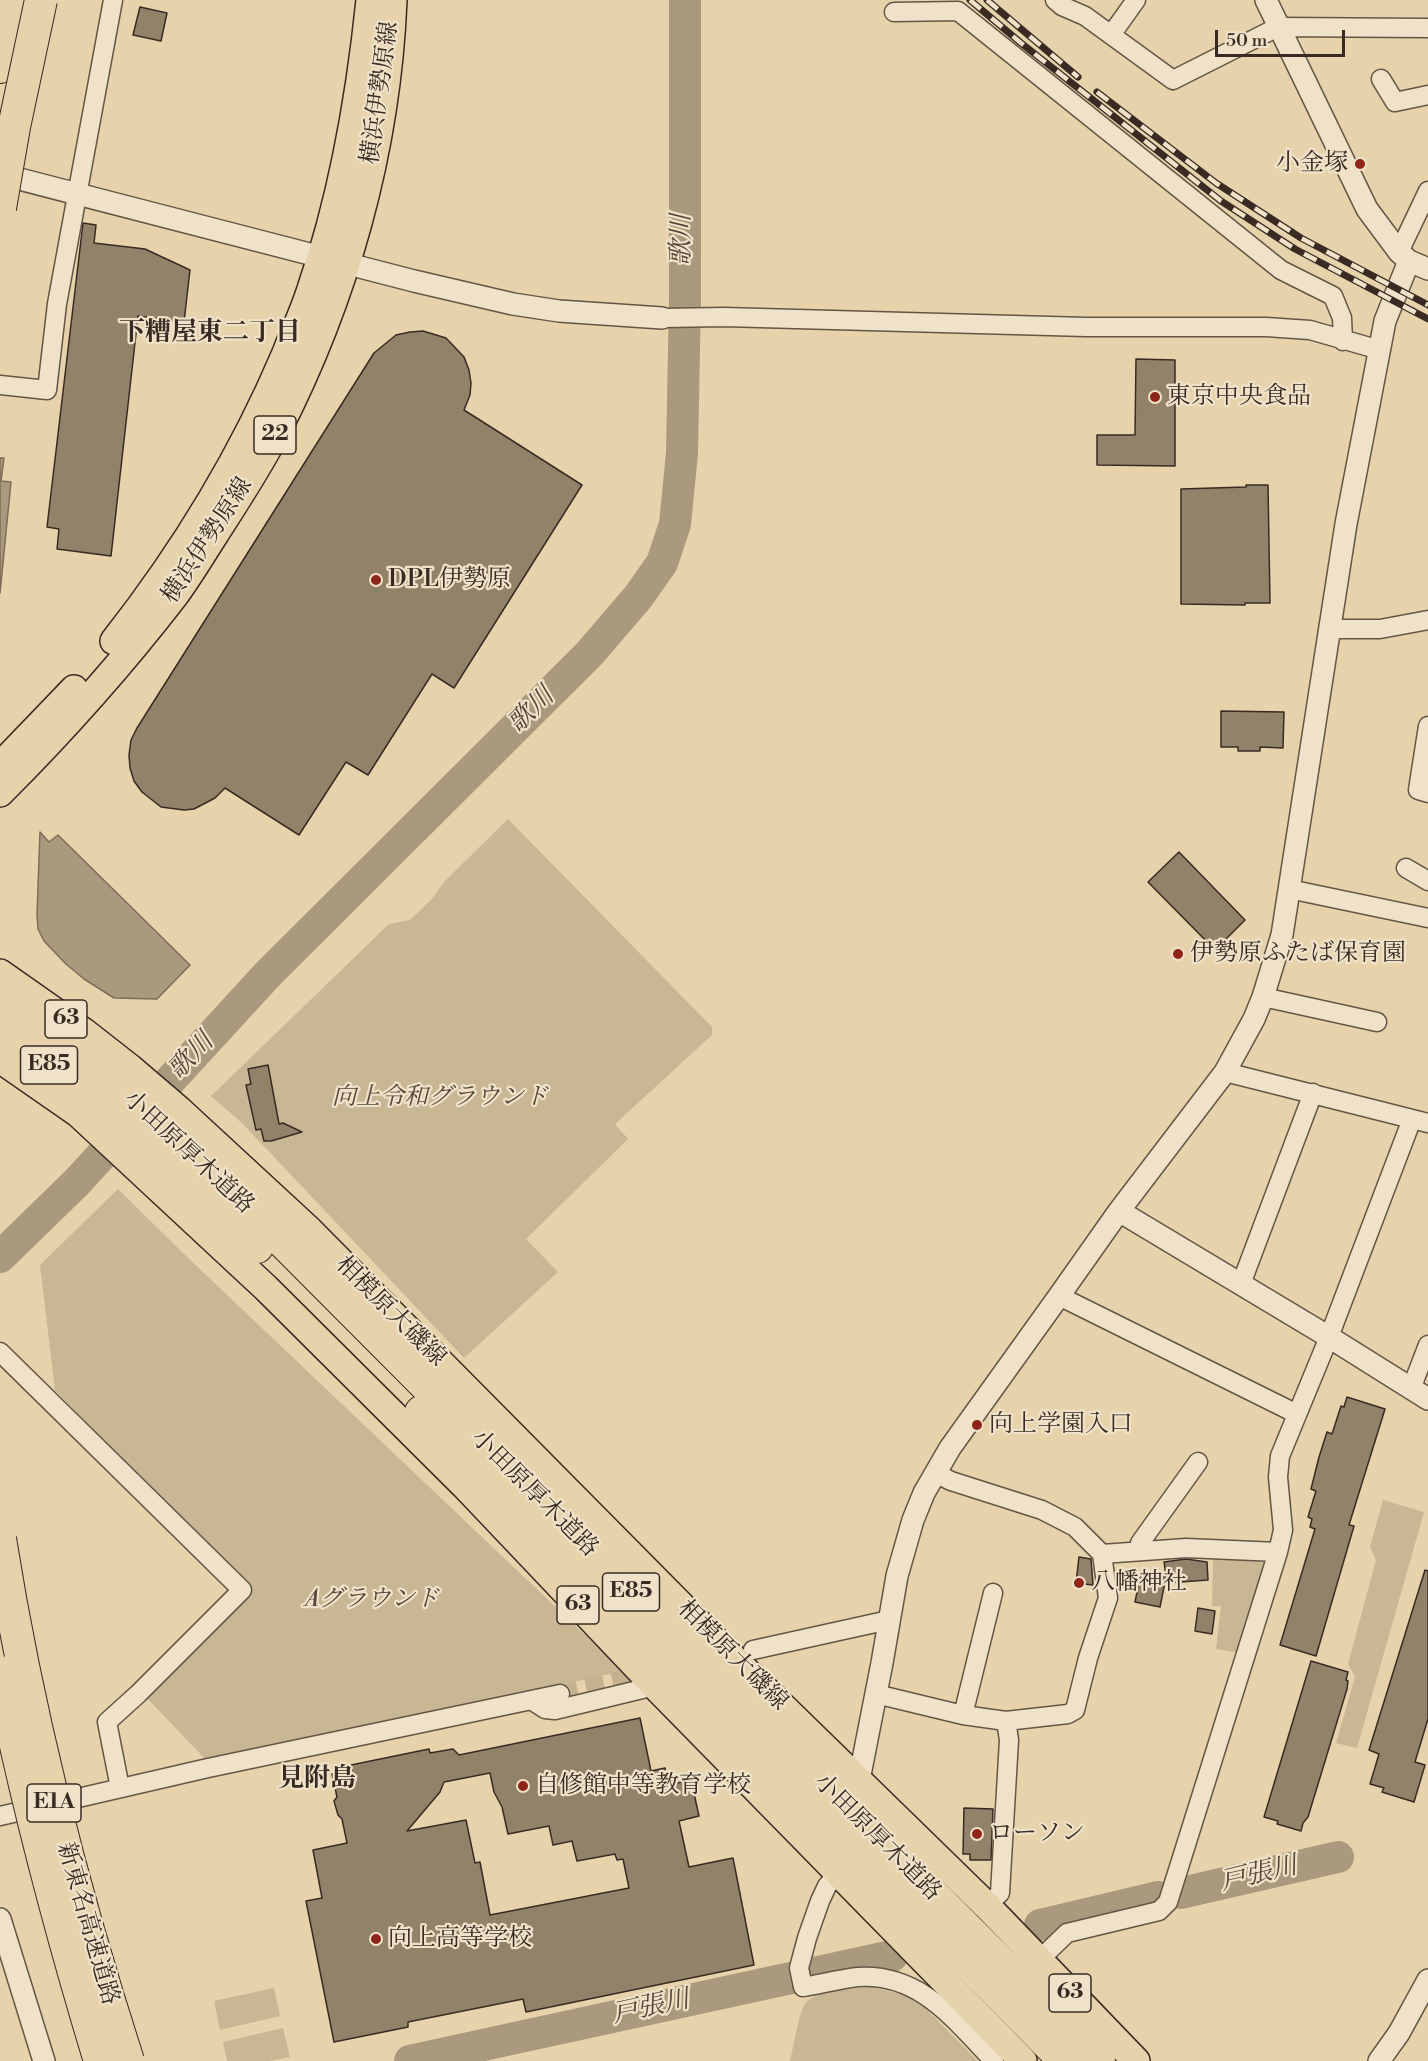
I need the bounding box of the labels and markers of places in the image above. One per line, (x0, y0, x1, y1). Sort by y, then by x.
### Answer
place label: 小金塚 (1276, 150, 1348, 178)
marker: 小金塚 (1353, 157, 1367, 171)
place label: 東京中央食品 (1167, 383, 1311, 411)
marker: 東京中央食品 (1148, 390, 1162, 404)
place label: DPL伊勢原 (388, 566, 511, 594)
marker: DPL伊勢原 (369, 573, 383, 587)
place label: 伊勢原ふたば保育園 (1190, 940, 1406, 968)
marker: 伊勢原ふたば保育園 (1171, 947, 1185, 961)
place label: 向上学園入口 (989, 1411, 1133, 1439)
marker: 向上学園入口 (970, 1418, 984, 1432)
place label: 八幡神社 (1091, 1569, 1187, 1597)
marker: 八幡神社 (1072, 1576, 1086, 1590)
place label: 自修館中等教育学校 (535, 1772, 751, 1800)
marker: 自修館中等教育学校 (516, 1779, 530, 1793)
place label: ローソン (989, 1820, 1085, 1848)
marker: ローソン (970, 1827, 984, 1841)
place label: 向上高等学校 (388, 1925, 532, 1953)
marker: 向上高等学校 (369, 1932, 383, 1946)

